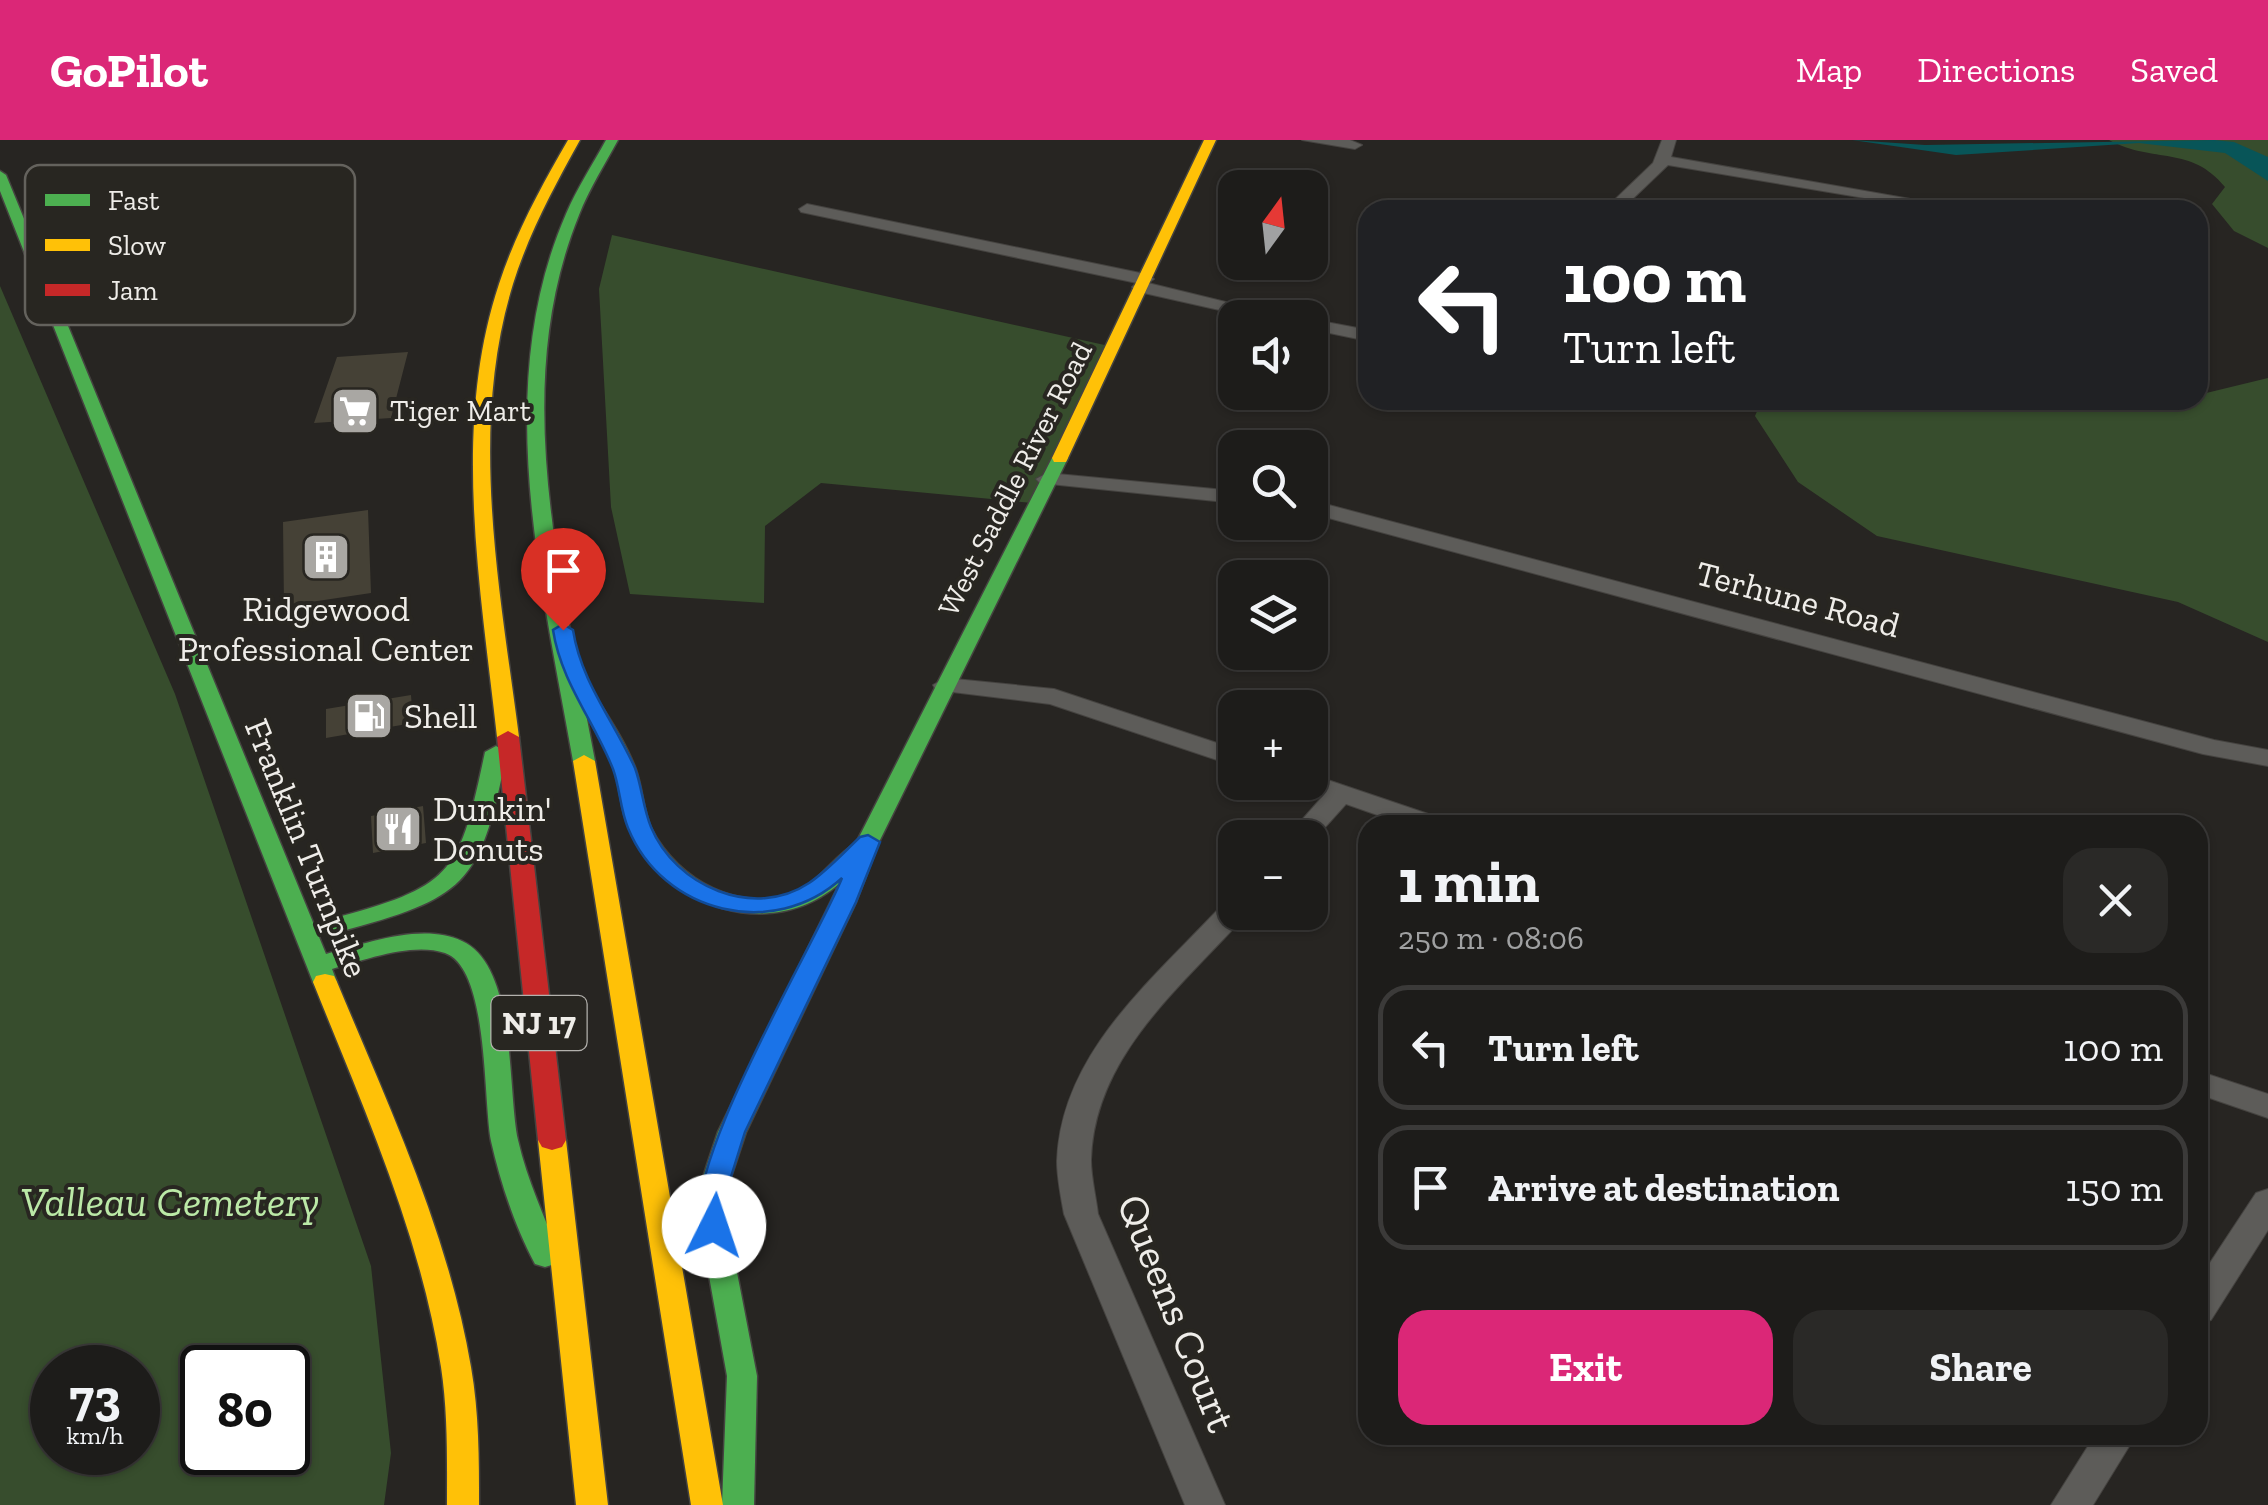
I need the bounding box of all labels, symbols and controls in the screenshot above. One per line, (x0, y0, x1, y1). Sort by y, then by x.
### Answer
text: GoPilot (50, 42, 208, 99)
text: Map (1796, 49, 1862, 91)
text: Directions (1917, 49, 2075, 91)
text: Saved (2130, 49, 2218, 91)
legend (25, 165, 355, 325)
north arrow (1218, 170, 1328, 280)
map controls (1218, 170, 1328, 930)
text: Fast (108, 184, 160, 217)
text: Slow (108, 229, 166, 262)
text: 100 m (1563, 236, 1746, 320)
icon: left (1398, 240, 1528, 370)
text: Jam (108, 274, 158, 307)
button: sound (1218, 300, 1328, 410)
text: Turn left (1563, 321, 1735, 375)
street label: West Saddle River Road (930, 335, 1100, 622)
supermarket icon: Tiger Mart (329, 385, 381, 437)
place label: Tiger Mart (390, 393, 531, 429)
button: search (1218, 430, 1328, 540)
pin (521, 528, 606, 631)
building icon: Ridgewood Professional Center (300, 531, 352, 583)
icon: arrive (536, 543, 591, 598)
street label: Terhune Road (1691, 552, 1905, 646)
button: layers (1218, 560, 1328, 670)
place label: Ridgewood Professional Center (178, 588, 474, 670)
fuel station icon: Shell (343, 690, 395, 742)
button: + (1218, 690, 1328, 800)
place label: Shell (404, 695, 477, 737)
street label: Franklin Turnpike (236, 713, 378, 983)
place label: Dunkin' Donuts (433, 788, 552, 870)
restaurant icon: Dunkin' Donuts (372, 803, 424, 855)
button: − (1218, 820, 1328, 930)
text: 1 min (1398, 845, 1540, 917)
button: close (2063, 848, 2168, 953)
text: 250 m · 08:06 (1398, 919, 1584, 957)
road number: NJ 17 (492, 996, 586, 1050)
icon: left (1403, 1020, 1458, 1075)
text: Turn left (1488, 1025, 1639, 1071)
text: 100 m (2063, 1025, 2163, 1071)
icon: arrive (1403, 1160, 1458, 1215)
text: Arrive at destination (1488, 1165, 1839, 1211)
text: 150 m (2066, 1165, 2163, 1211)
position arrow (662, 1174, 766, 1278)
park label: Valleau Cemetery (20, 1176, 320, 1227)
street label: Queens Court (1106, 1187, 1248, 1439)
button: Exit (1398, 1310, 1773, 1425)
button: Share (1793, 1310, 2168, 1425)
speed limit sign: 80 (180, 1345, 310, 1475)
text: 73 (69, 1368, 121, 1428)
text: km/h (66, 1420, 124, 1450)

